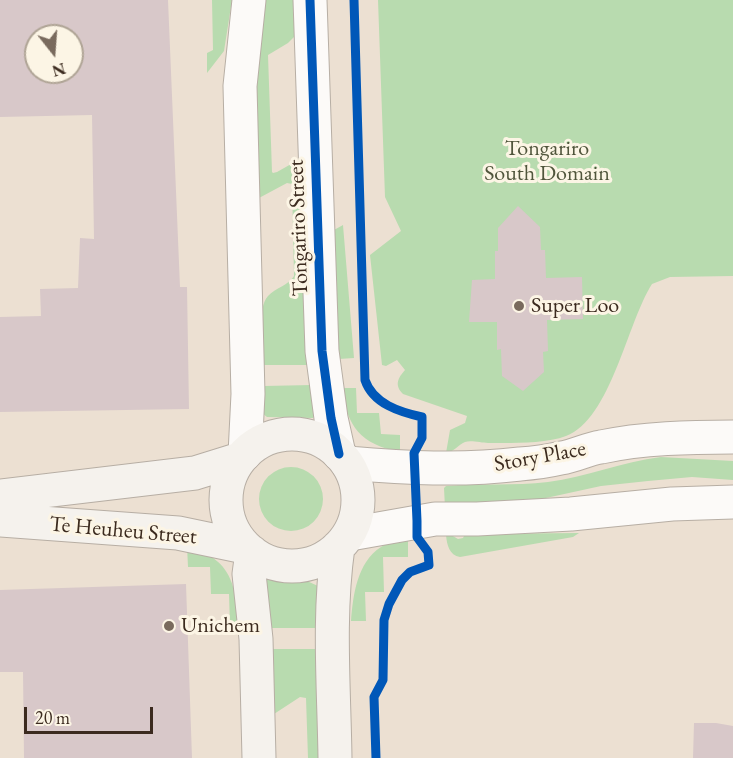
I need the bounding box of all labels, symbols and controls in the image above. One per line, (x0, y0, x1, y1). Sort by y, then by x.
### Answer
north arrow (24, 24, 84, 84)
text: N (50, 58, 68, 82)
park label: Tongariro South Domain (484, 136, 610, 188)
street label: Tongariro Street (283, 159, 315, 297)
place label: Super Loo (531, 293, 619, 319)
marker: Super Loo (512, 299, 526, 313)
street label: Story Place (492, 436, 588, 478)
street label: Te Heuheu Street (48, 511, 198, 551)
place label: Unichem (181, 613, 260, 639)
marker: Unichem (162, 619, 176, 633)
scale bar (27, 695, 156, 733)
text: 20 m (35, 706, 70, 729)

